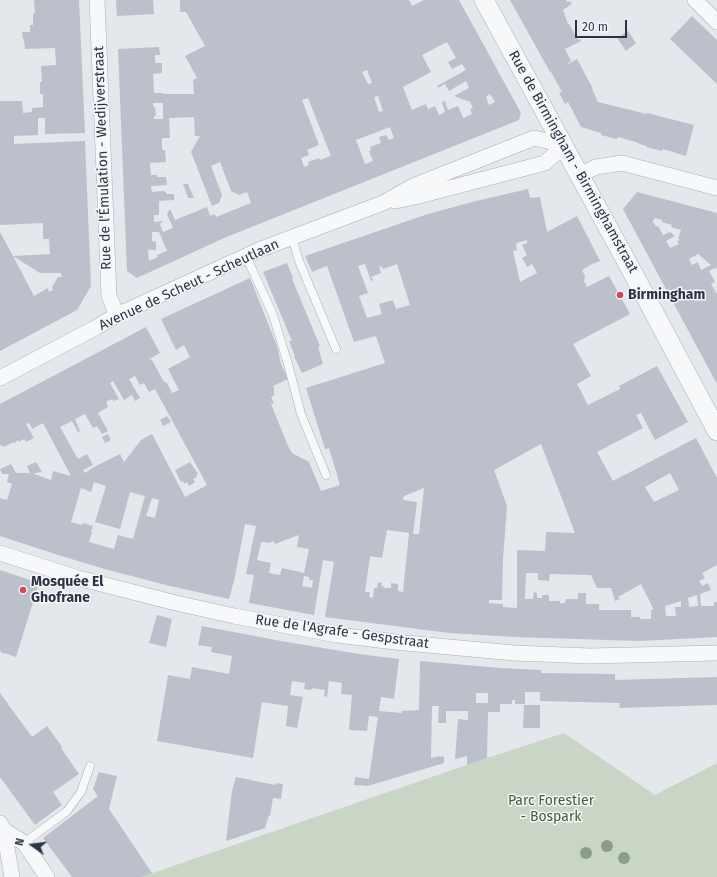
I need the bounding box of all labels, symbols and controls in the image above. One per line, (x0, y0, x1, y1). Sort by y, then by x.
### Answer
scale bar (577, 12, 629, 38)
text: 20 m (582, 20, 608, 34)
street label: Rue de l'Émulation - Wedijverstraat (91, 46, 115, 270)
street label: Rue de Birmingham - Birminghamstraat (505, 48, 641, 276)
street label: Avenue de Scheut - Scheutlaan (96, 236, 282, 334)
place label: Birmingham (628, 287, 705, 303)
marker: Birmingham (615, 290, 625, 300)
place label: Mosquée El Ghofrane (31, 574, 104, 606)
marker: Mosquée El Ghofrane (18, 585, 28, 595)
street label: Rue de l'Agrafe - Gespstraat (254, 611, 430, 653)
park label: Parc Forestier - Bospark (508, 793, 594, 826)
north arrow (12, 825, 52, 865)
text: N (13, 837, 27, 847)

